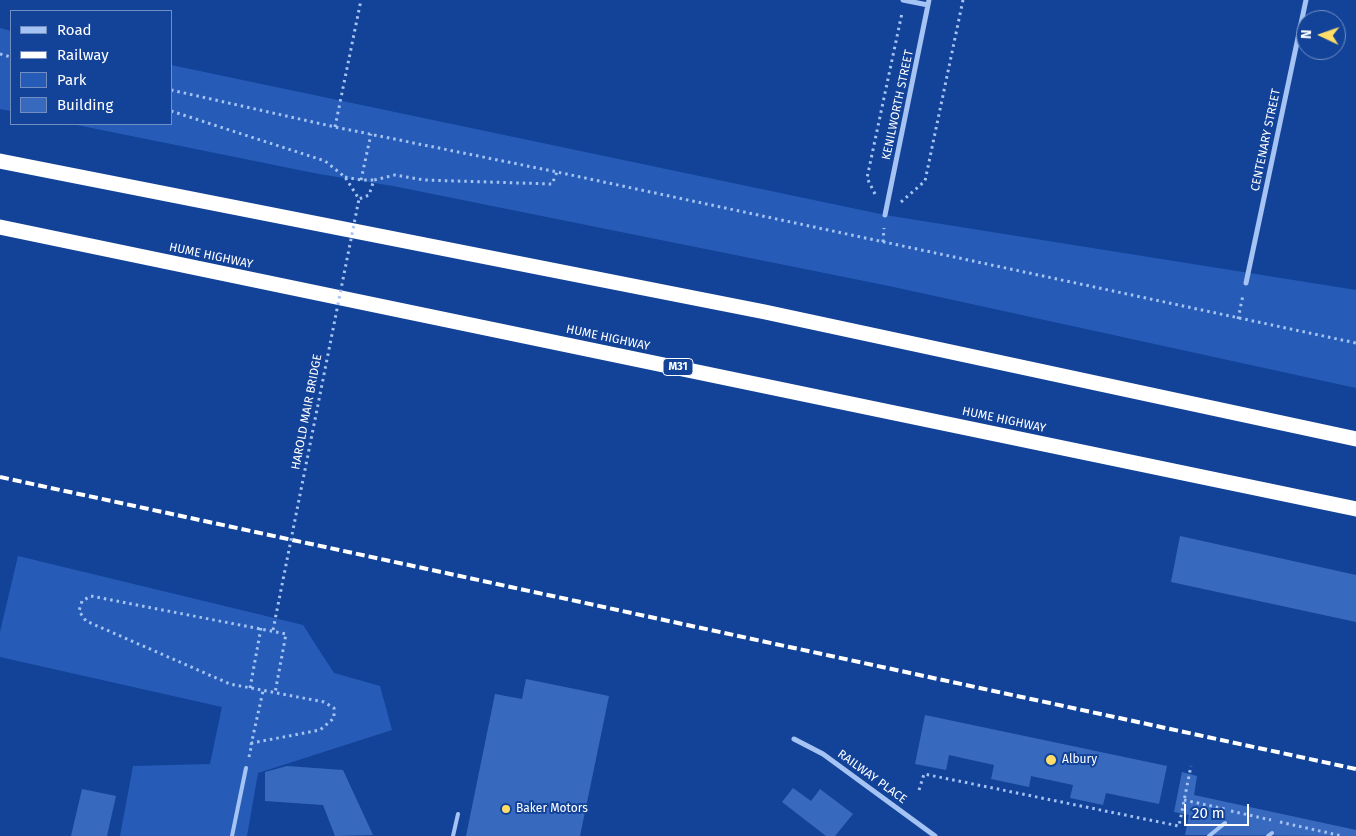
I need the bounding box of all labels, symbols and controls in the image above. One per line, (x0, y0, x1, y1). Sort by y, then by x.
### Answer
legend (10, 10, 172, 125)
north arrow (1296, 10, 1346, 60)
text: Road (57, 21, 92, 39)
text: N (1298, 29, 1315, 39)
text: Railway (57, 46, 109, 64)
street label: KENILWORTH STREET (879, 49, 917, 161)
text: Park (57, 71, 87, 89)
street label: CENTENARY STREET (1248, 87, 1284, 193)
text: Building (57, 96, 113, 114)
street label: HUME HIGHWAY (168, 240, 254, 272)
street label: HUME HIGHWAY (565, 322, 651, 354)
street label: HAROLD MAIR BRIDGE (289, 353, 325, 471)
road number: M31 (663, 358, 693, 376)
street label: HUME HIGHWAY (961, 404, 1047, 436)
street label: RAILWAY PLACE (835, 747, 909, 807)
marker: Albury (1044, 753, 1058, 767)
place label: Albury (1062, 753, 1097, 767)
scale bar (1186, 794, 1251, 826)
place label: Baker Motors (516, 802, 588, 816)
marker: Baker Motors (500, 803, 512, 815)
text: 20 m (1192, 804, 1225, 822)

